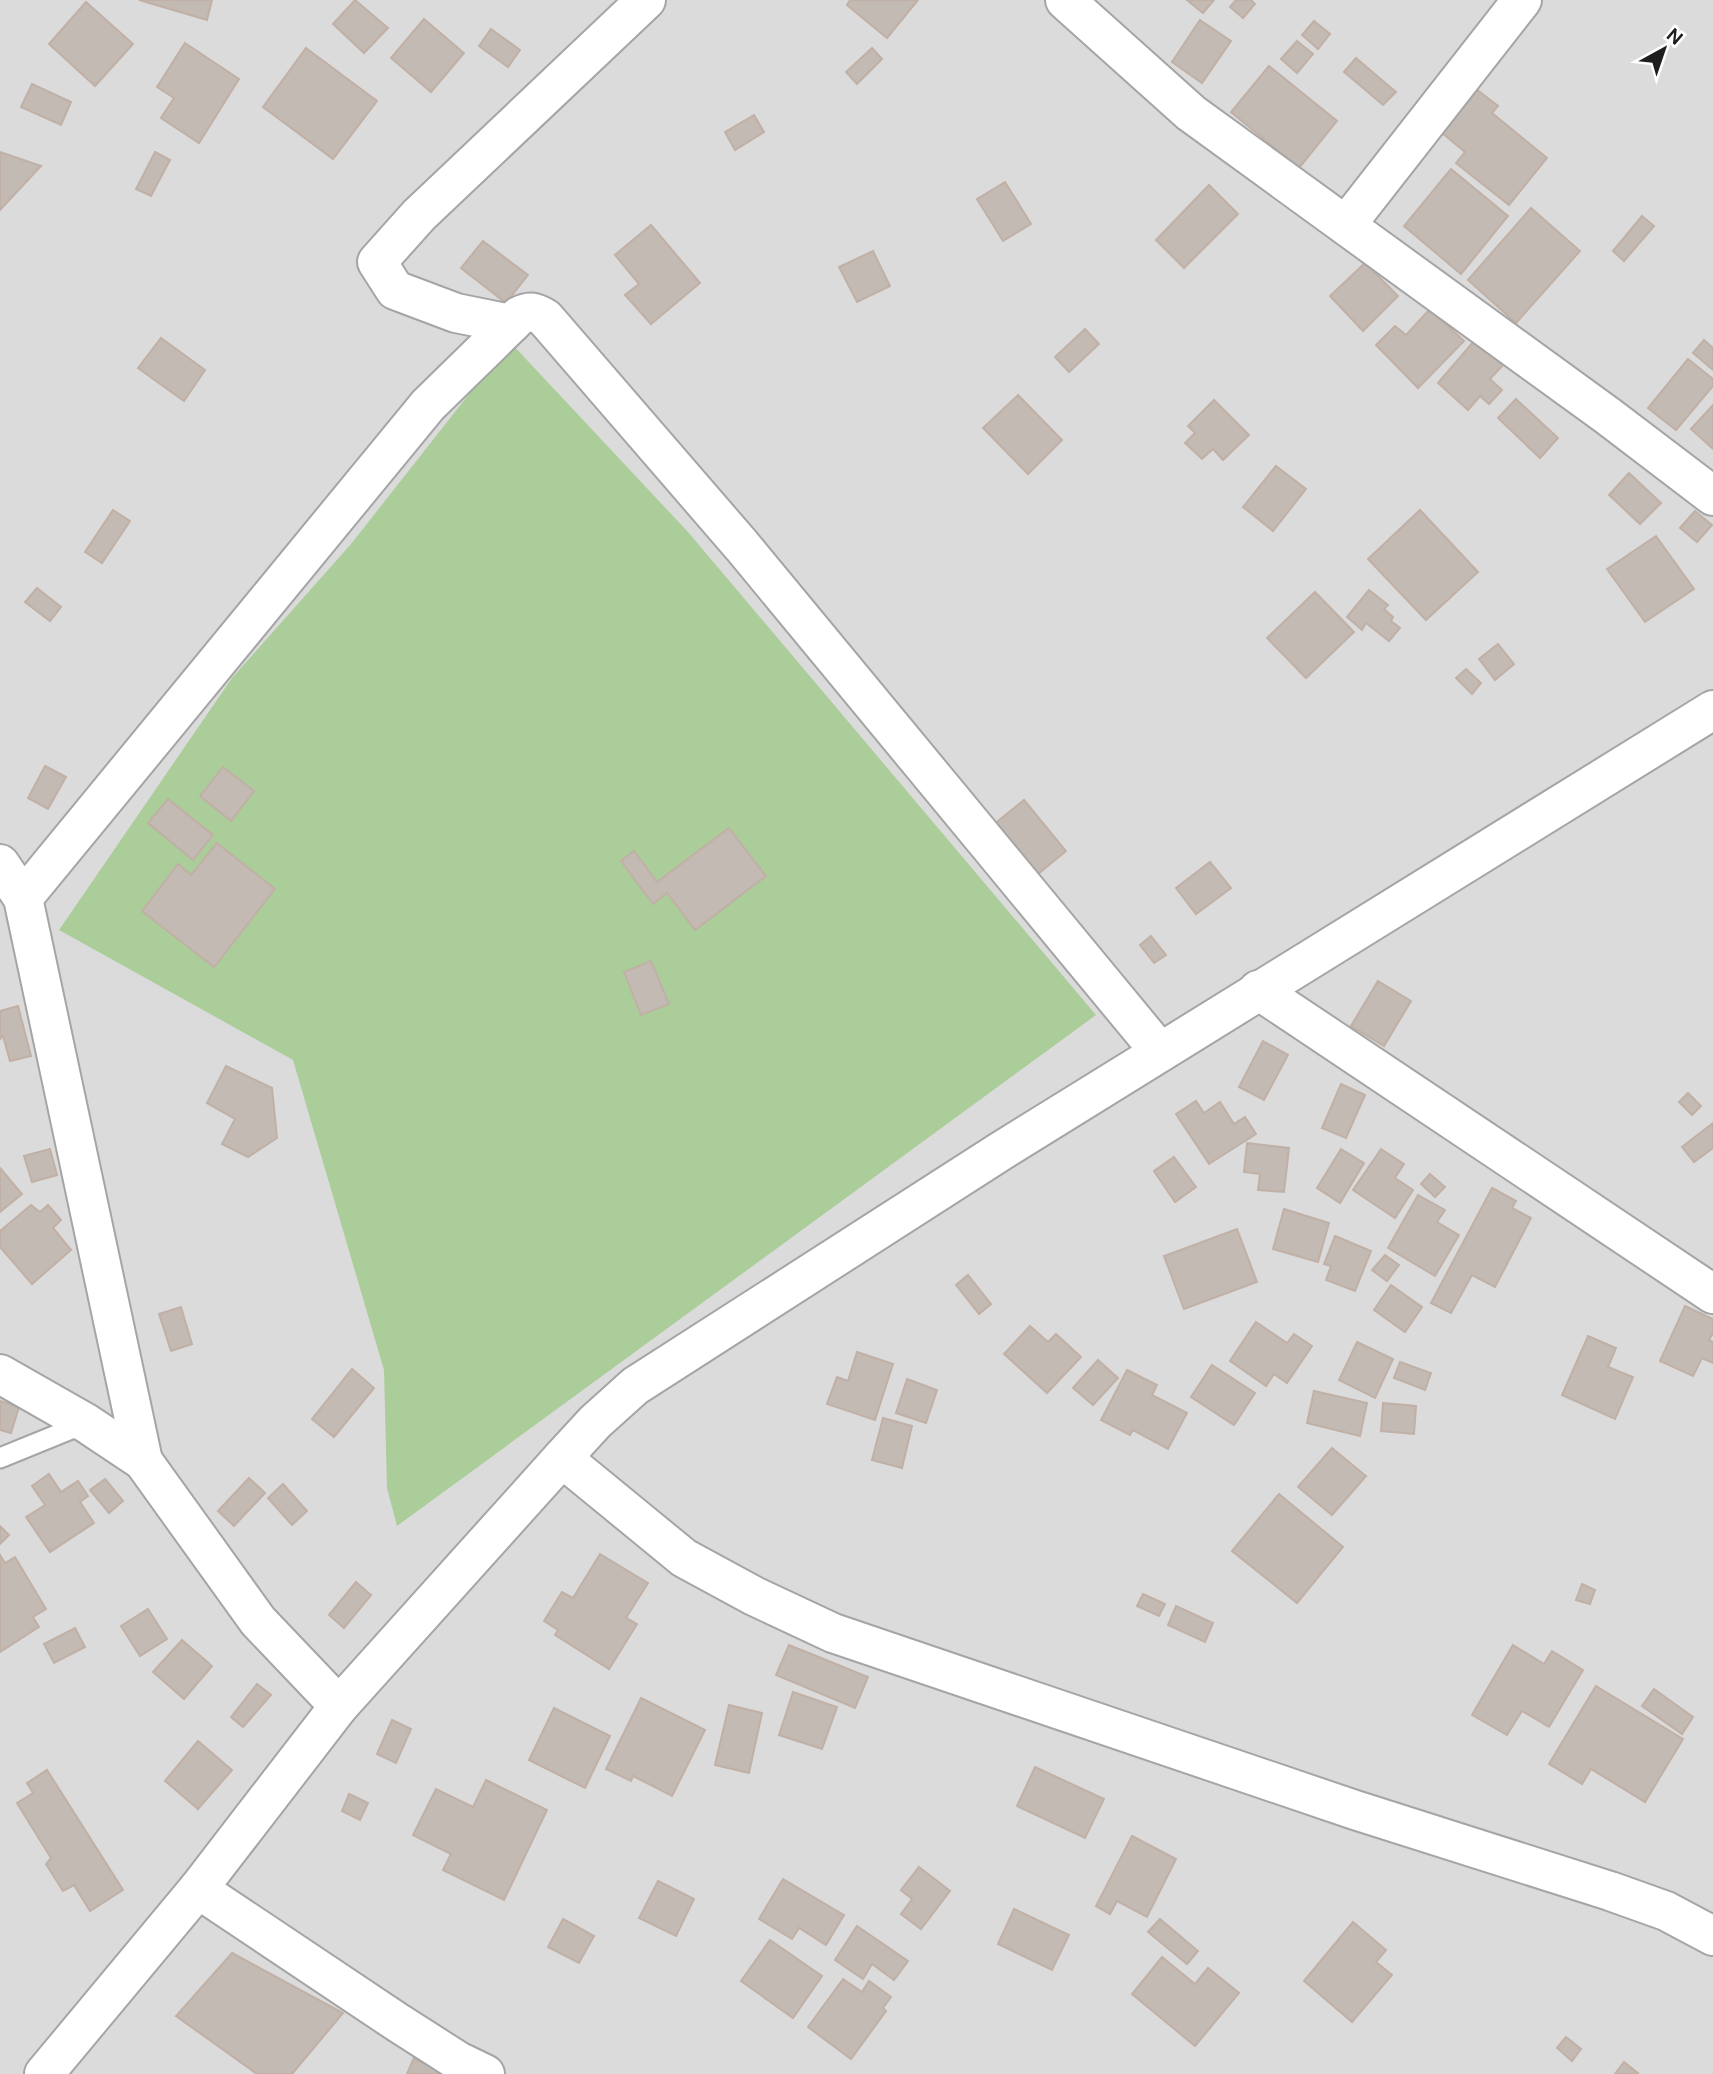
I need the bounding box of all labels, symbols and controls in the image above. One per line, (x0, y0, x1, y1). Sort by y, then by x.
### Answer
north arrow (1629, 14, 1699, 84)
text: N (1661, 22, 1688, 50)

